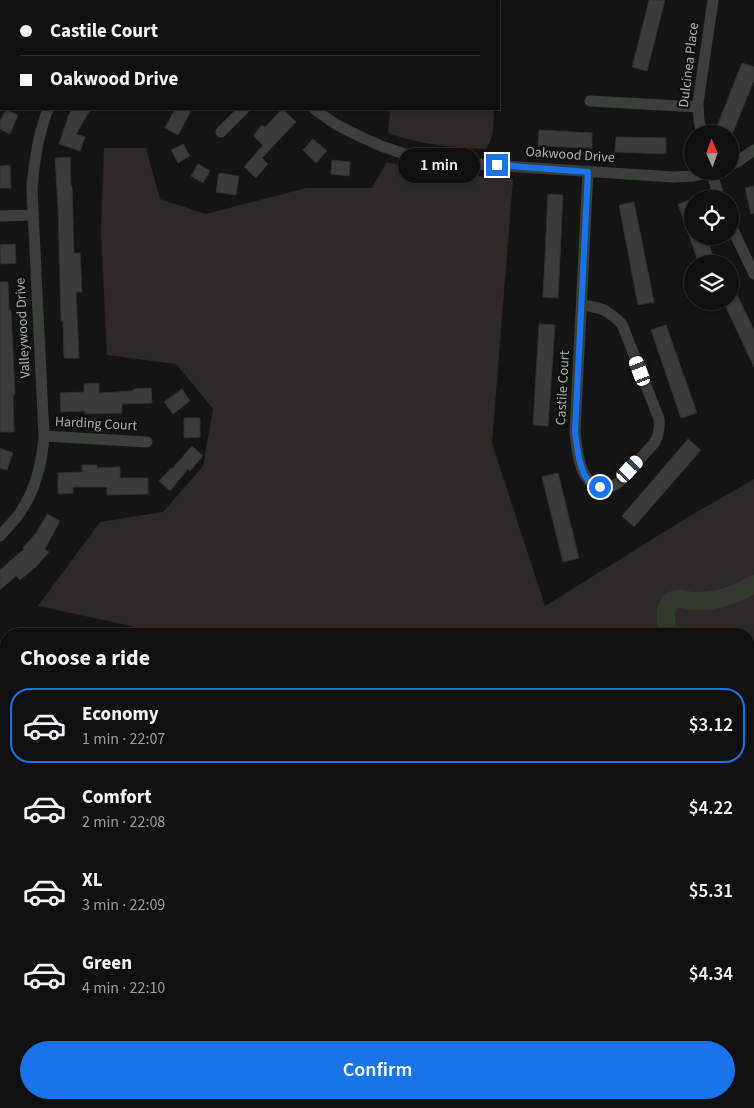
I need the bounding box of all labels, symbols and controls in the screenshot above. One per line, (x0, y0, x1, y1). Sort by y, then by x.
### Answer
text: Castile Court (50, 18, 158, 45)
street label: Dulcinea Place (674, 21, 704, 109)
text: Oakwood Drive (50, 66, 178, 93)
north arrow (684, 125, 739, 180)
map controls (684, 125, 739, 310)
street label: Oakwood Drive (525, 142, 615, 168)
callout: 1 min (397, 148, 480, 182)
text: 1 min (420, 154, 458, 176)
route end (486, 154, 508, 176)
button: locate (684, 190, 739, 245)
button: layers (684, 255, 739, 310)
street label: Valleywood Drive (10, 277, 36, 379)
street label: Castile Court (551, 350, 575, 426)
car (627, 354, 652, 388)
street label: Harding Court (54, 412, 138, 436)
car (614, 453, 645, 485)
route start (589, 476, 611, 498)
text: Choose a ride (20, 642, 150, 674)
text: Economy (82, 701, 159, 728)
icon: car (22, 703, 67, 748)
text: $3.12 (689, 712, 733, 739)
text: 1 min · 22:07 (82, 728, 165, 750)
text: Comfort (82, 784, 152, 811)
icon: car (22, 786, 67, 831)
text: $4.22 (689, 795, 733, 822)
text: 2 min · 22:08 (82, 811, 165, 833)
text: XL (82, 867, 103, 894)
icon: car (22, 869, 67, 914)
text: $5.31 (689, 878, 733, 905)
text: 3 min · 22:09 (82, 894, 165, 916)
text: Green (82, 950, 132, 977)
icon: car (22, 952, 67, 997)
text: $4.34 (689, 961, 733, 988)
text: 4 min · 22:10 (82, 977, 165, 999)
button: Confirm (20, 1041, 735, 1099)

